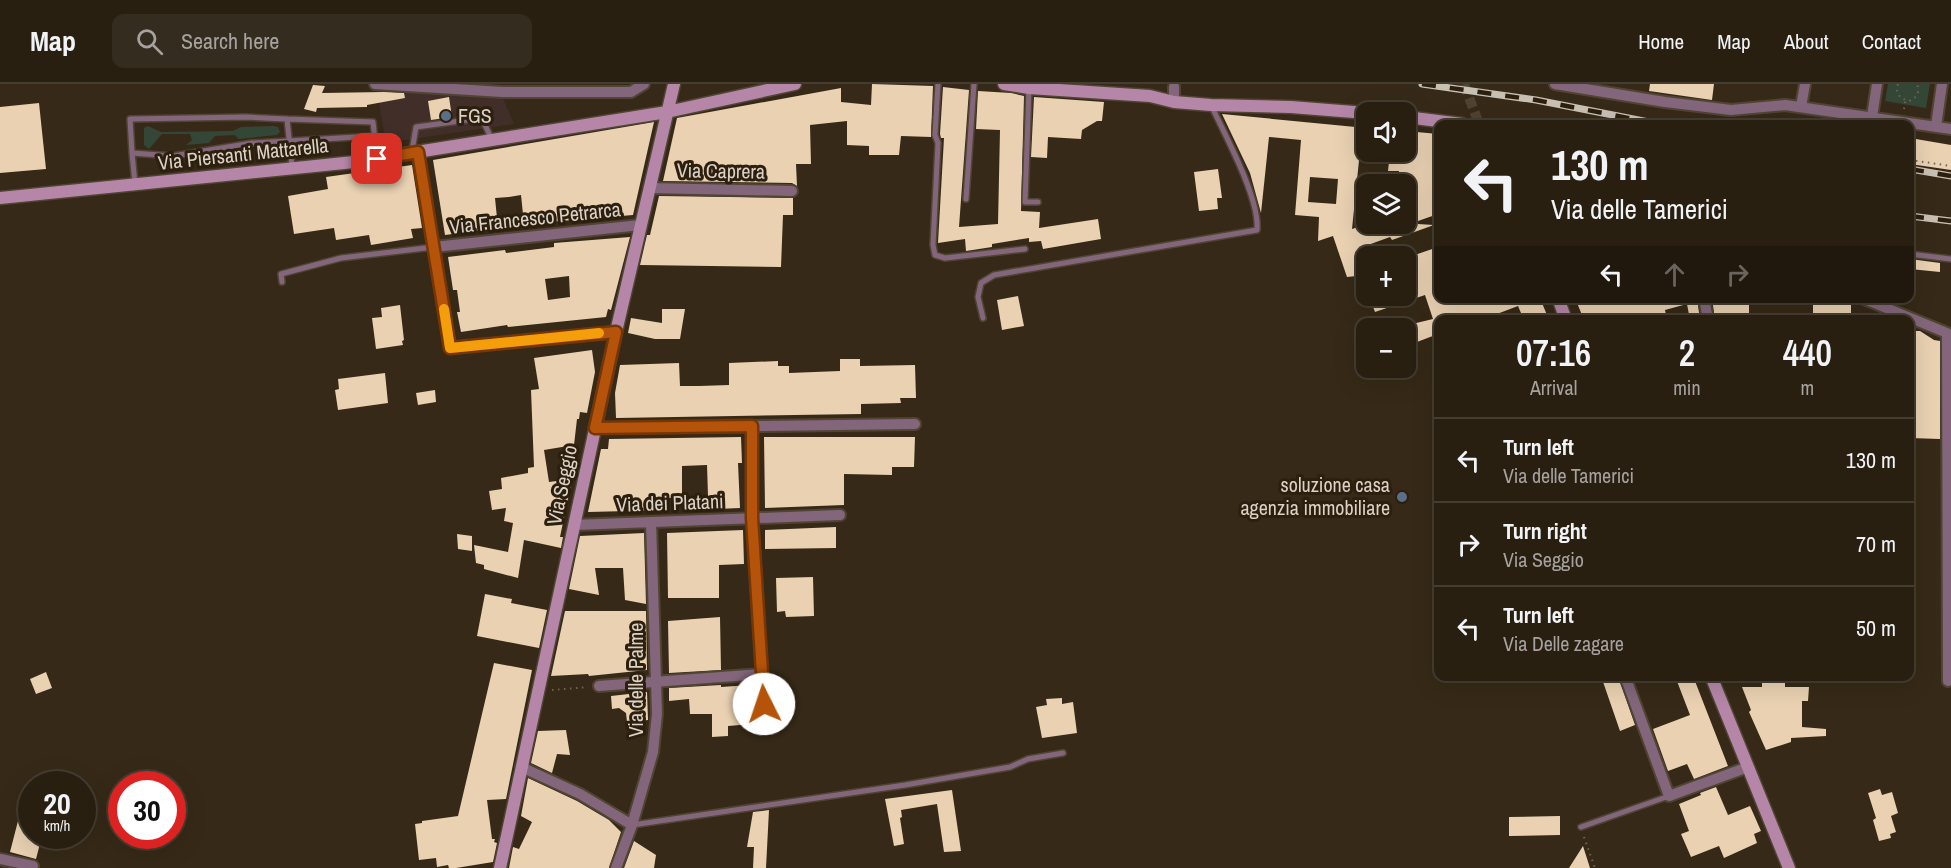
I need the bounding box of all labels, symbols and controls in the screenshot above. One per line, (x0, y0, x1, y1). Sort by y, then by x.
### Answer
search box (112, 14, 532, 68)
text: Map (30, 22, 76, 60)
icon: search (133, 25, 166, 58)
text: Search here (181, 26, 279, 56)
text: Home (1638, 27, 1684, 56)
text: Map (1717, 27, 1751, 56)
text: About (1784, 27, 1829, 56)
text: Contact (1862, 27, 1921, 56)
place label: FGS (458, 102, 492, 129)
map controls (1356, 102, 1416, 378)
button: sound (1356, 102, 1416, 162)
marker: FGS (439, 109, 453, 123)
street label: Via Piersanti Mattarella (156, 131, 329, 176)
pin (351, 133, 402, 184)
text: 130 m (1551, 137, 1649, 193)
icon: arrive (360, 142, 393, 175)
icon: left (1452, 144, 1530, 222)
street label: Via Caprera (677, 156, 765, 185)
button: layers (1356, 174, 1416, 234)
text: Via delle Tamerici (1551, 191, 1728, 227)
street label: Via Francesco Petrarca (448, 195, 622, 240)
button: + (1356, 246, 1416, 306)
icon: left (1595, 258, 1628, 291)
icon: ahead (1658, 258, 1691, 291)
icon: right (1721, 258, 1754, 291)
button: − (1356, 318, 1416, 378)
text: 07:16 (1516, 329, 1591, 377)
text: 2 (1679, 329, 1695, 377)
text: 440 (1783, 329, 1832, 377)
text: Arrival (1530, 374, 1577, 401)
text: min (1673, 374, 1701, 401)
text: m (1800, 374, 1814, 401)
text: Turn left (1503, 432, 1574, 462)
street label: Via Seggio (540, 443, 583, 527)
icon: left (1452, 444, 1485, 477)
text: 130 m (1846, 445, 1896, 475)
text: Via delle Tamerici (1503, 462, 1634, 489)
place label: soluzione casa agenzia immobiliare (1241, 471, 1390, 521)
street label: Via dei Platani (616, 487, 724, 518)
marker: soluzione casa agenzia immobiliare (1395, 490, 1409, 504)
text: Turn right (1503, 516, 1587, 546)
icon: right (1452, 528, 1485, 561)
text: 70 m (1856, 529, 1896, 559)
text: Via Seggio (1503, 546, 1584, 573)
text: Turn left (1503, 600, 1574, 630)
icon: left (1452, 612, 1485, 645)
text: 50 m (1856, 613, 1896, 643)
street label: Via delle Palme (622, 623, 649, 737)
text: Via Delle zagare (1503, 630, 1624, 657)
position arrow (732, 672, 796, 736)
speed limit sign: 30 (108, 771, 186, 849)
text: 20 (43, 783, 71, 823)
text: km/h (44, 815, 70, 836)

